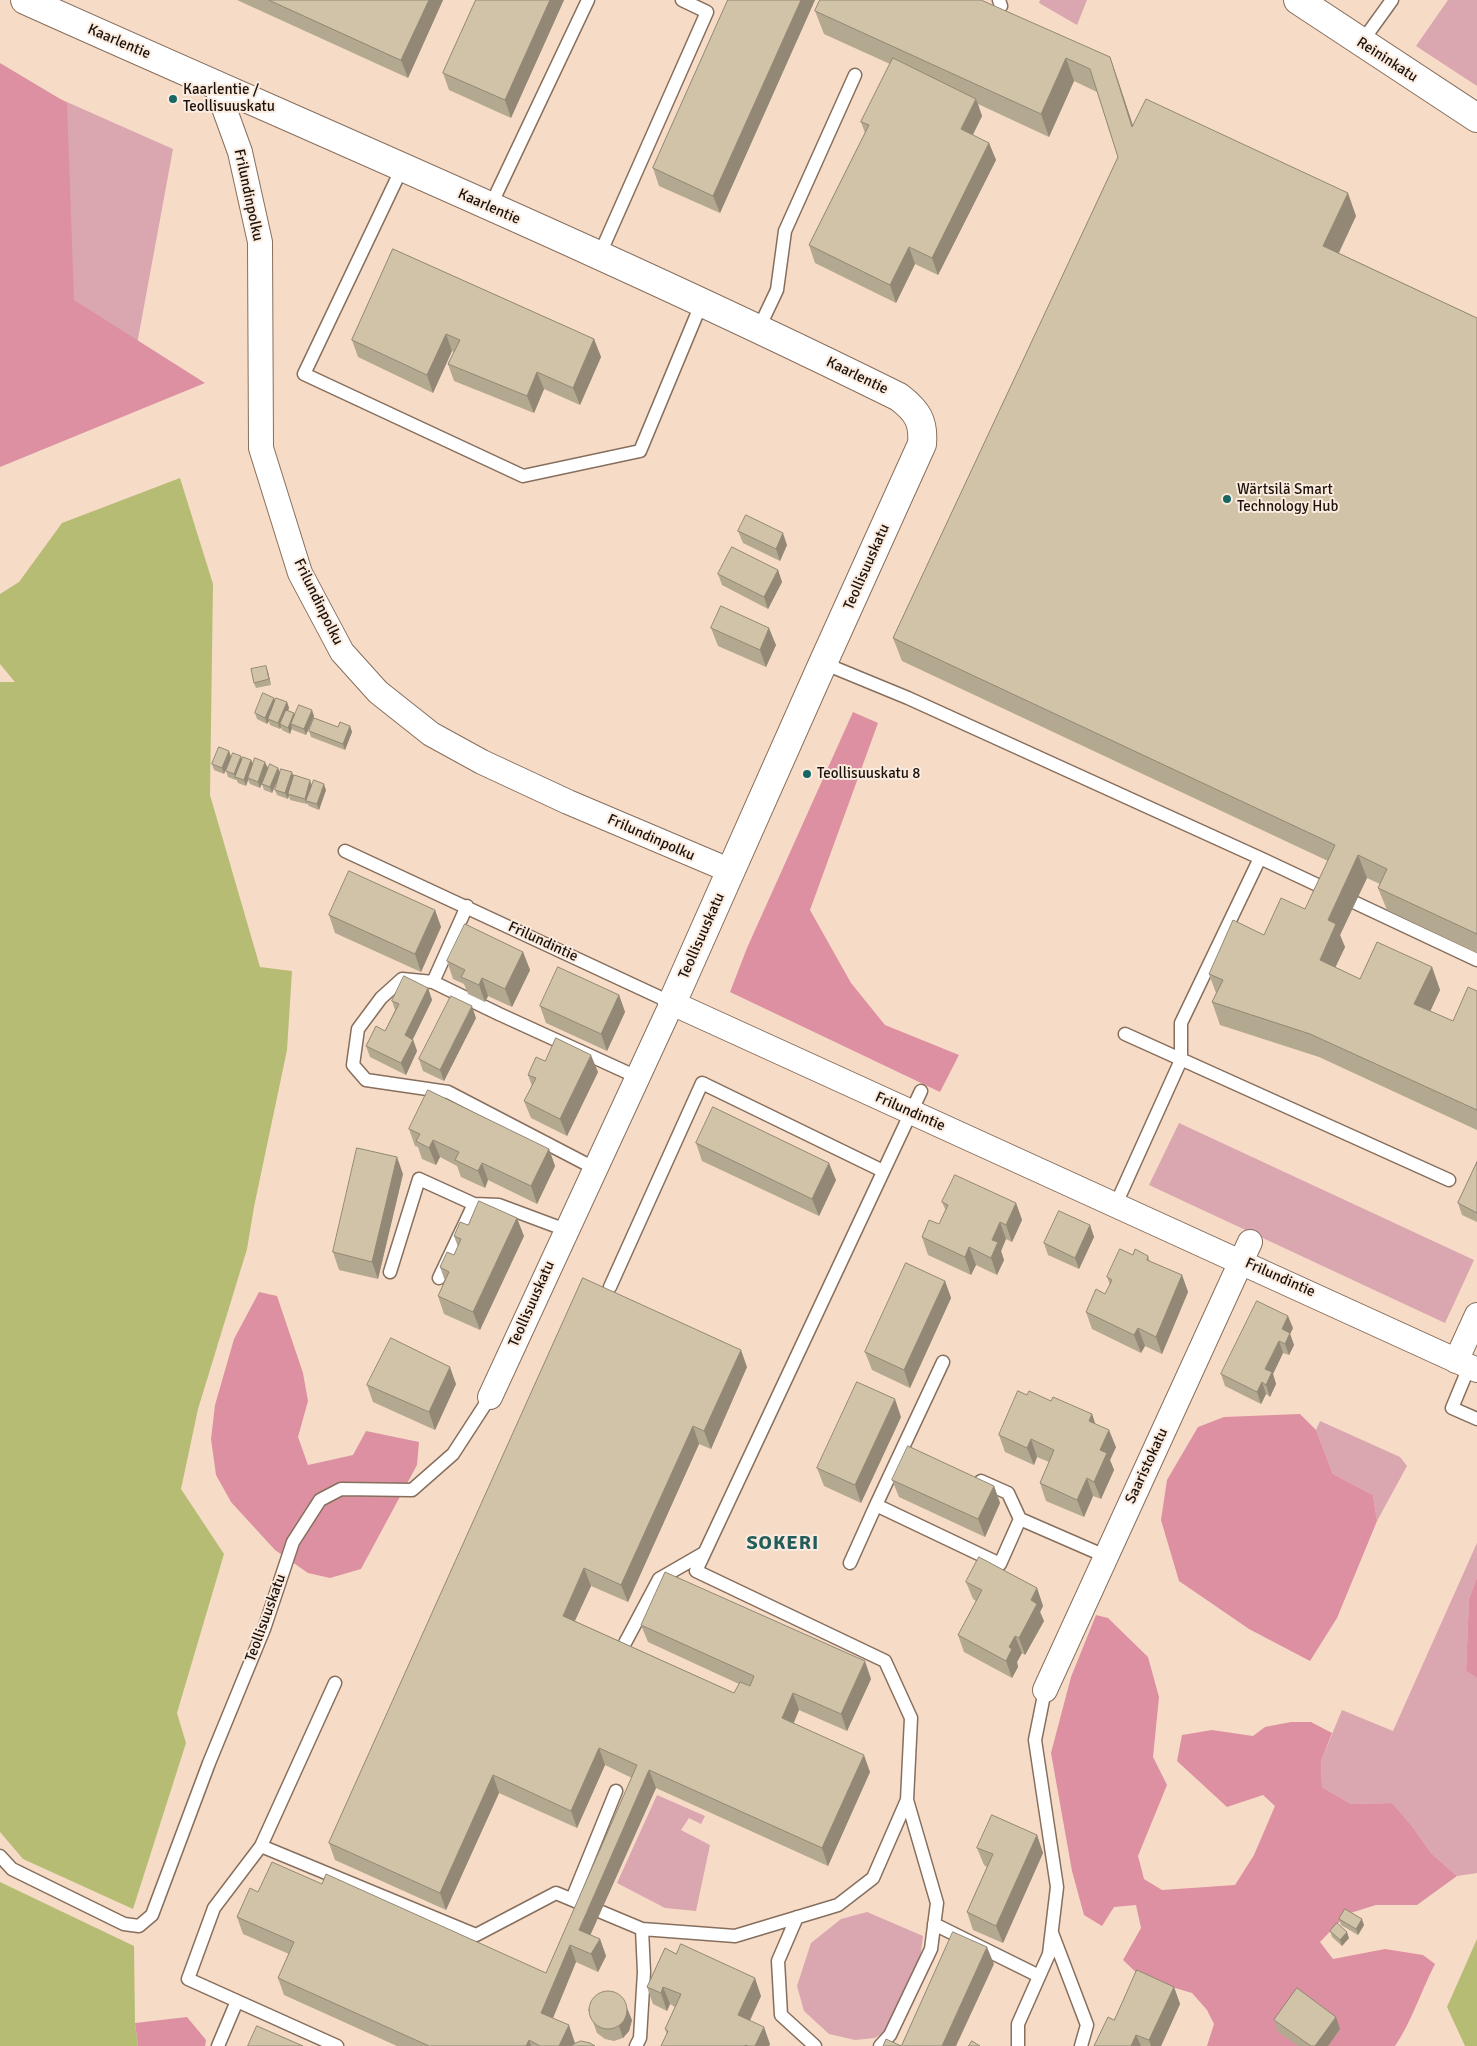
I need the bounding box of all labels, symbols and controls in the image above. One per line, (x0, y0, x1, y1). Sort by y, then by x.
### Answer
street label: Kaarlentie (85, 21, 153, 63)
street label: Reininkatu (1353, 34, 1421, 86)
place label: Kaarlentie / Teollisuuskatu (183, 81, 275, 116)
marker: Kaarlentie / Teollisuuskatu (167, 93, 179, 105)
street label: Frilundinpolku (229, 147, 267, 243)
street label: Kaarlentie (455, 185, 523, 229)
street label: Kaarlentie (823, 353, 891, 399)
place label: Wärtsilä Smart Technology Hub (1237, 481, 1338, 516)
marker: Wärtsilä Smart Technology Hub (1221, 493, 1233, 505)
street label: Teollisuuskatu (840, 521, 894, 613)
street label: Frilundinpolku (289, 556, 347, 648)
place label: Teollisuuskatu 8 (817, 765, 920, 783)
marker: Teollisuuskatu 8 (801, 768, 813, 780)
street label: Frilundinpolku (605, 811, 697, 865)
street label: Teollisuuskatu (675, 890, 729, 982)
street label: Frilundintie (505, 918, 581, 966)
street label: Frilundintie (872, 1089, 948, 1135)
street label: Frilundintie (1242, 1255, 1318, 1301)
street label: Teollisuuskatu (505, 1258, 559, 1350)
street label: Saaristokatu (1122, 1425, 1172, 1507)
district label: SOKERI (746, 1532, 820, 1556)
street label: Teollisuuskatu (242, 1572, 290, 1664)

